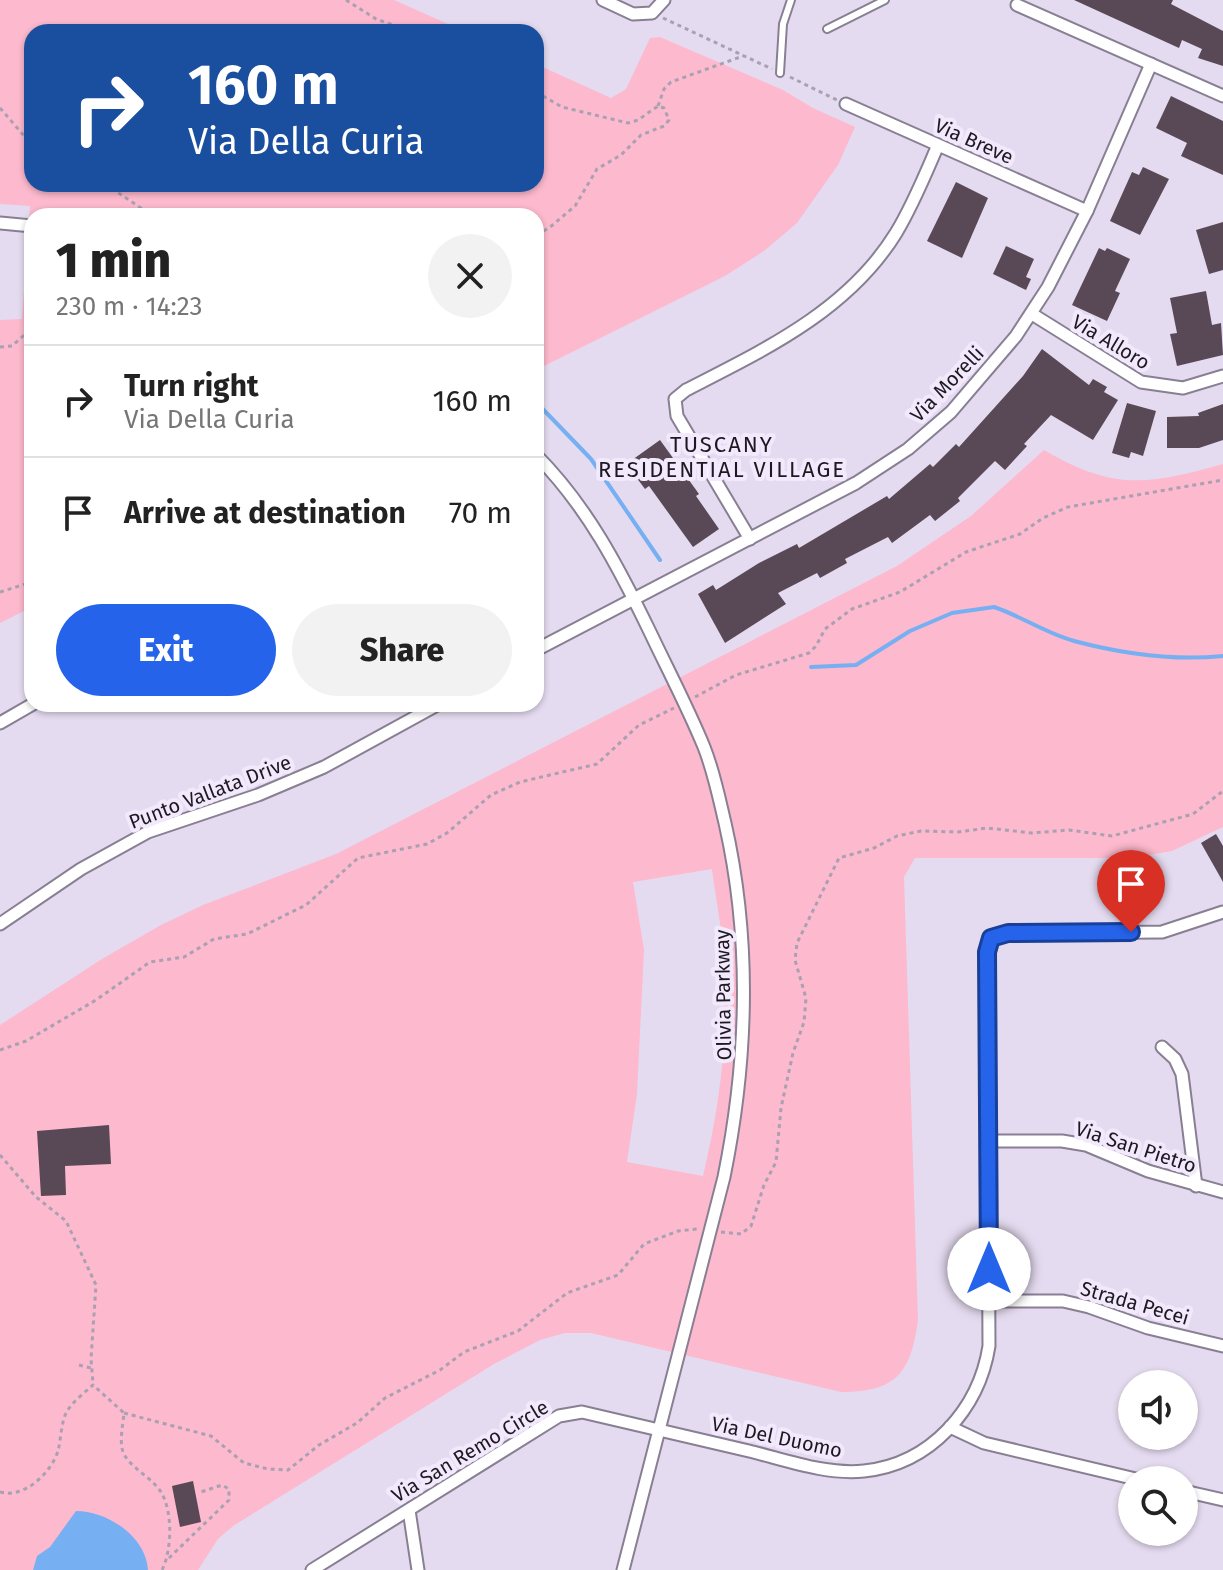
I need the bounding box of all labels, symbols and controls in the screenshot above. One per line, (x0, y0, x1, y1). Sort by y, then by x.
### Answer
text: 160 m (188, 52, 339, 119)
icon: right (56, 56, 160, 160)
street label: Via Breve (931, 113, 1017, 169)
text: Via Della Curia (188, 120, 424, 164)
text: 1 min (56, 232, 171, 290)
button: close (428, 234, 512, 318)
text: 230 m · 14:23 (56, 291, 202, 322)
street label: Via Alloro (1068, 309, 1154, 375)
street label: Via Morelli (905, 341, 989, 427)
text: Turn right (124, 368, 259, 404)
icon: right (56, 379, 100, 423)
text: 160 m (433, 383, 512, 419)
text: Via Della Curia (124, 404, 295, 435)
district label: TUSCANY RESIDENTIAL VILLAGE (598, 431, 846, 483)
icon: arrive (56, 491, 100, 535)
text: Arrive at destination (124, 495, 406, 531)
text: 70 m (449, 495, 512, 531)
button: Exit (56, 604, 276, 696)
button: Share (292, 604, 512, 696)
street label: Punto Vallata Drive (125, 750, 295, 834)
pin (1097, 850, 1165, 932)
icon: arrive (1109, 862, 1153, 906)
street label: Olivia Parkway (710, 929, 736, 1061)
street label: Via San Pietro (1072, 1116, 1200, 1178)
position arrow (947, 1227, 1031, 1311)
street label: Strada Pecei (1078, 1276, 1192, 1330)
map controls (1118, 1370, 1198, 1546)
button: sound (1118, 1370, 1198, 1450)
street label: Via San Remo Circle (387, 1395, 553, 1507)
street label: Via Del Duomo (710, 1411, 844, 1463)
button: search (1118, 1466, 1198, 1546)

